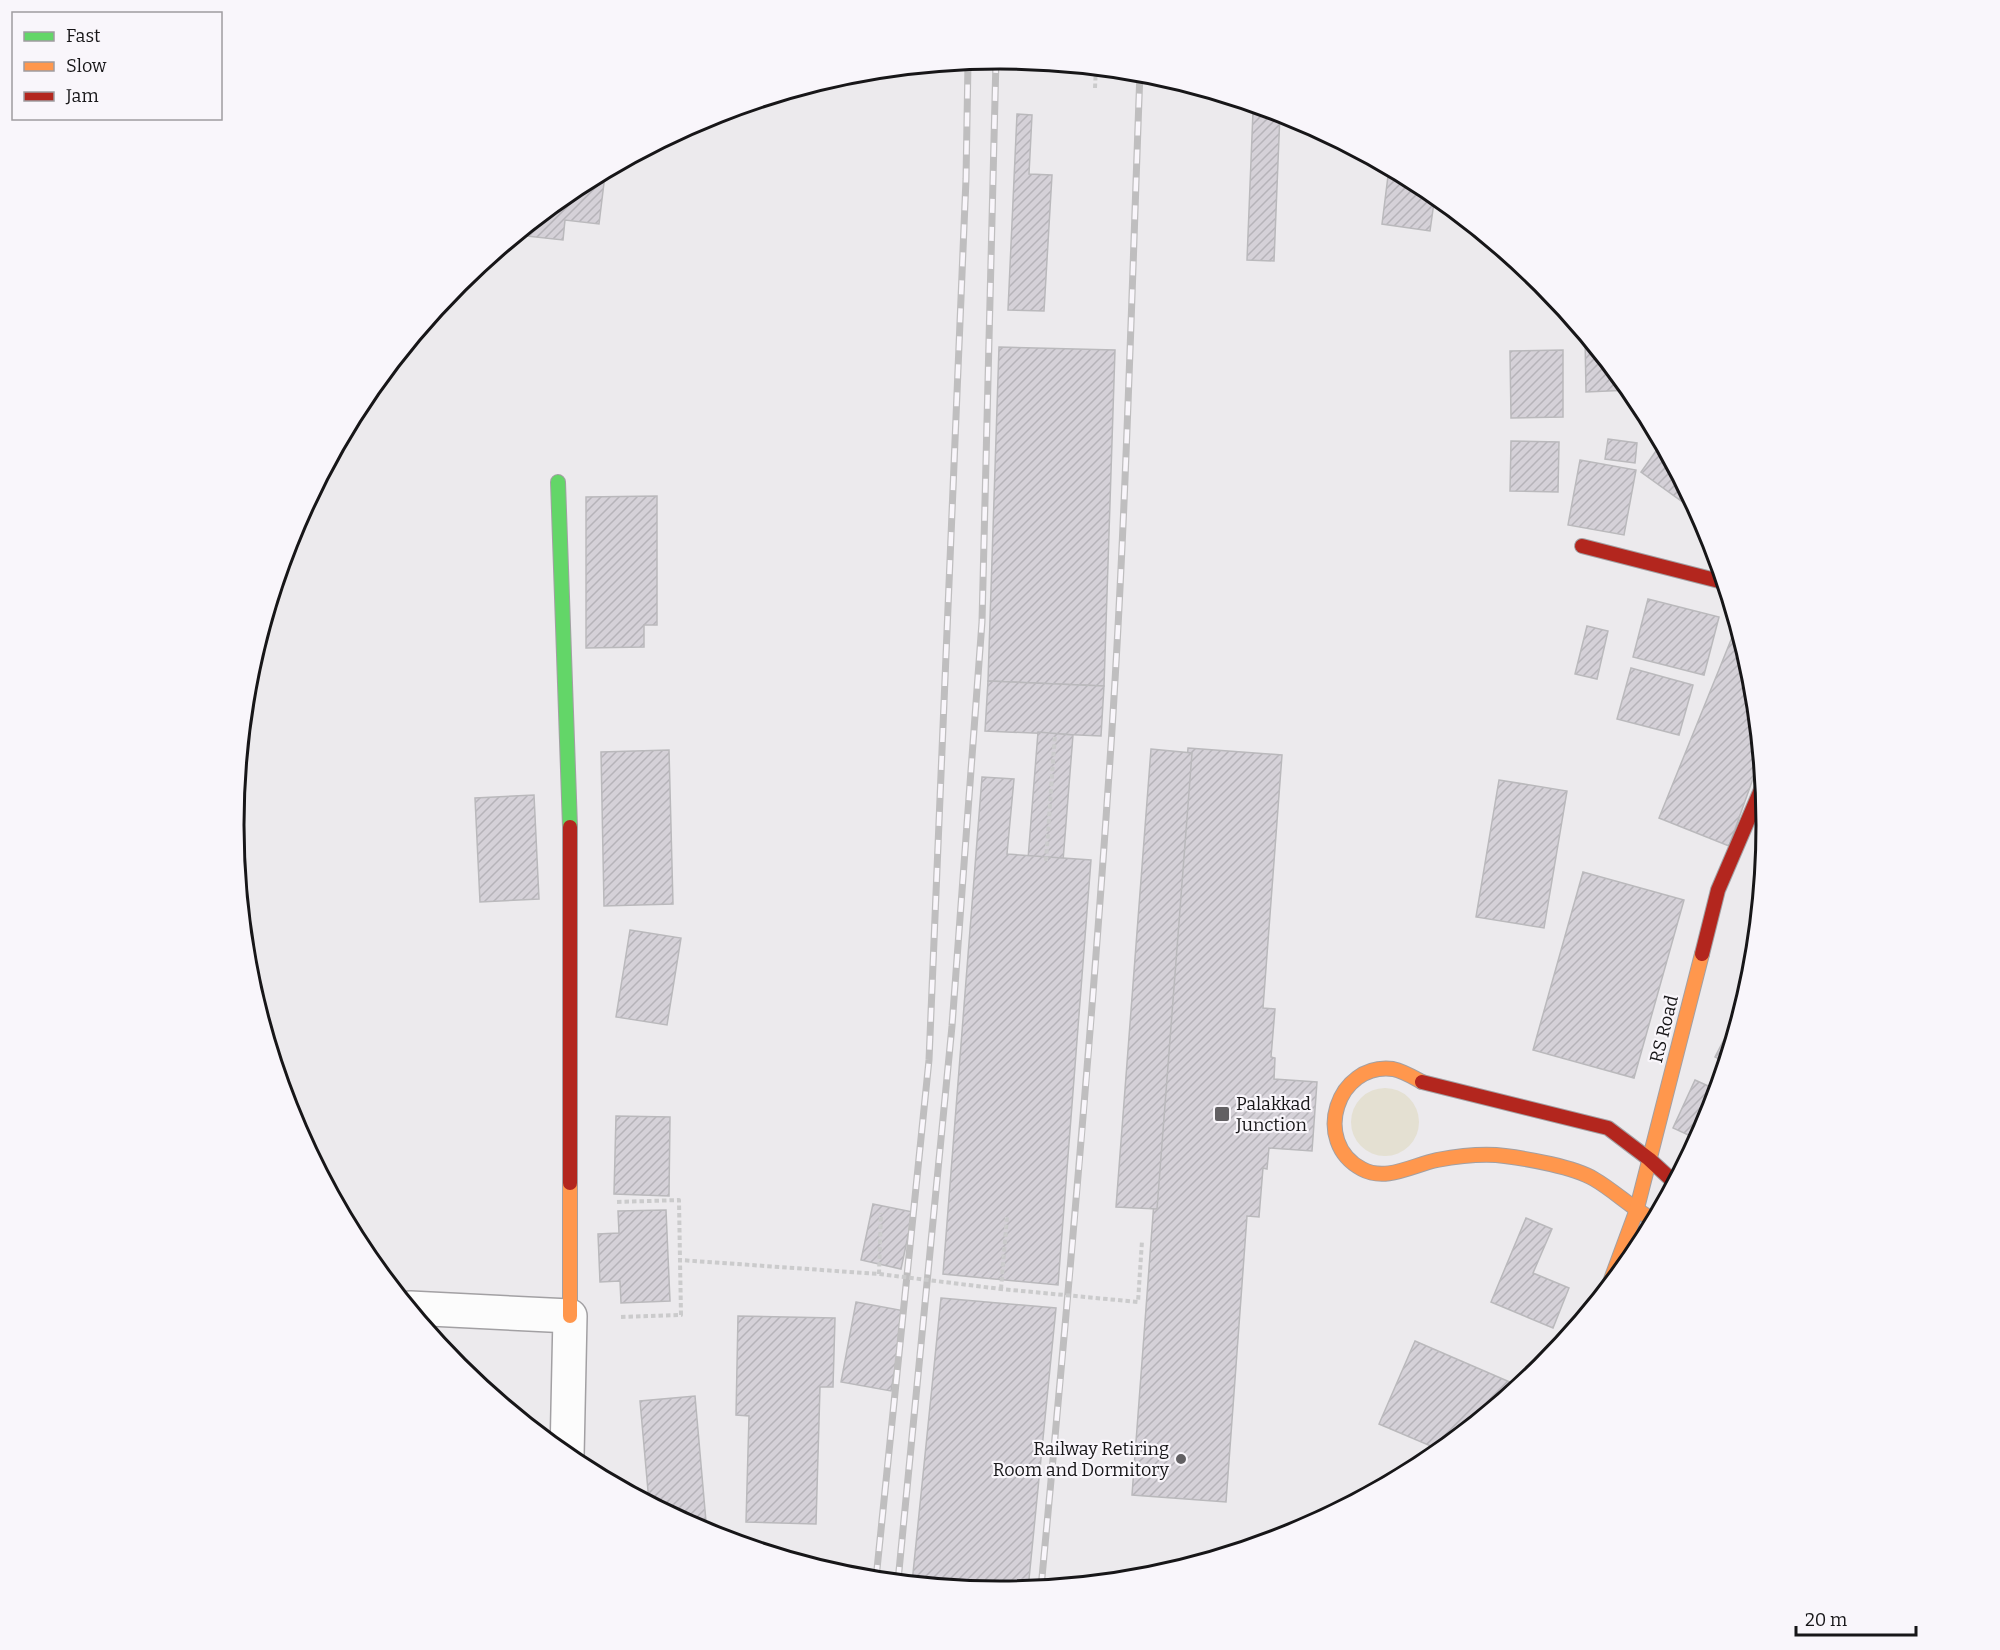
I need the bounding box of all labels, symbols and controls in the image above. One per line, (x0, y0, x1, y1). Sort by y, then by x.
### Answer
legend (12, 12, 222, 120)
text: Fast (66, 25, 101, 47)
text: Slow (66, 55, 107, 77)
text: Jam (65, 85, 99, 107)
street label: RS Road (1645, 993, 1683, 1065)
place label: Palakkad Junction (1235, 1093, 1311, 1136)
marker: Palakkad Junction (1213, 1105, 1231, 1123)
place label: Railway Retiring Room and Dormitory (993, 1438, 1169, 1481)
marker: Railway Retiring Room and Dormitory (1174, 1452, 1188, 1466)
scale bar (1796, 1599, 1916, 1637)
text: 20 m (1805, 1609, 1847, 1631)

